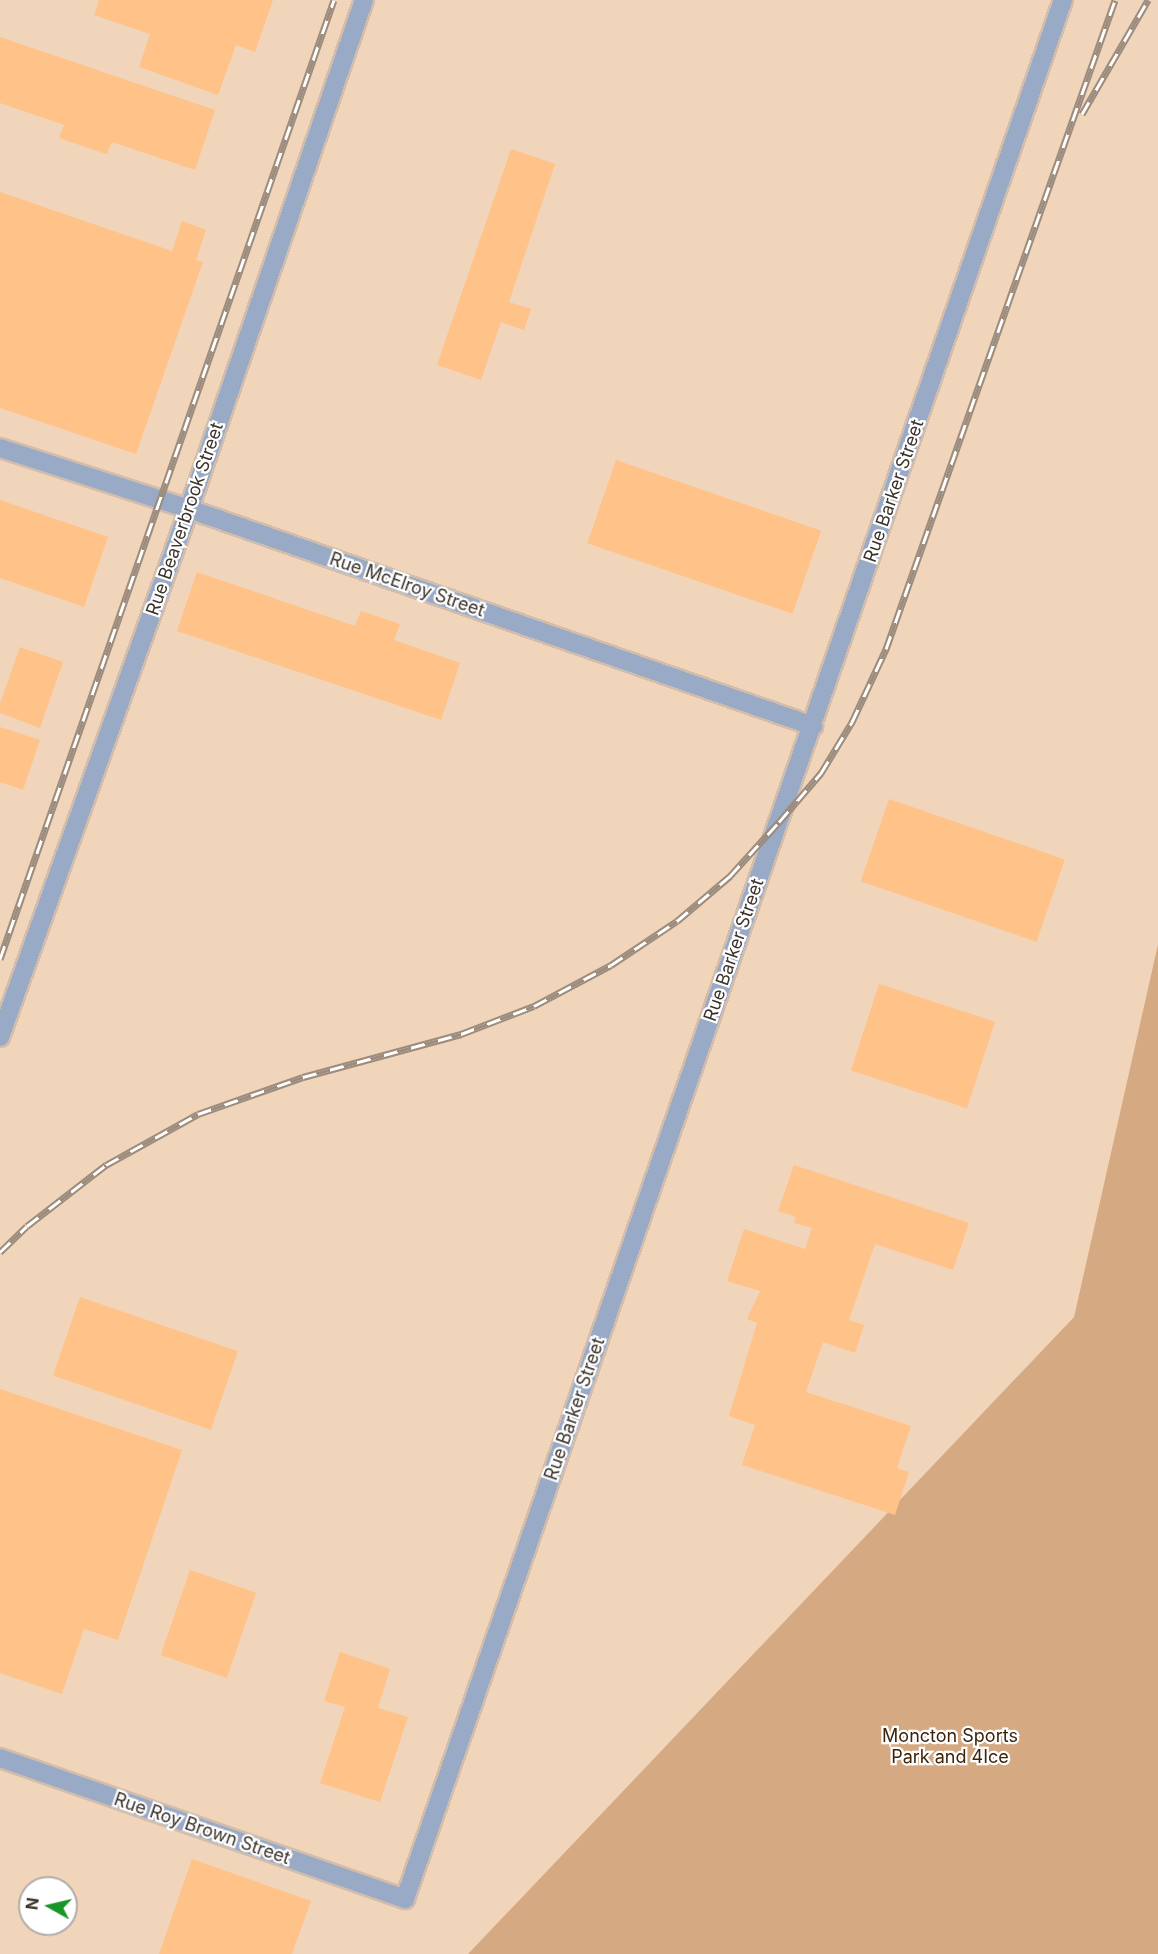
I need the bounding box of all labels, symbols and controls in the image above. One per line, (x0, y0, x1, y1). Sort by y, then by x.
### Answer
street label: Rue Barker Street (859, 417, 929, 565)
street label: Rue Beaverbrook Street (142, 420, 228, 618)
street label: Rue McElroy Street (327, 548, 487, 622)
street label: Rue Barker Street (699, 876, 769, 1024)
street label: Rue Barker Street (540, 1335, 610, 1483)
park label: Moncton Sports Park and 4Ice (882, 1726, 1018, 1768)
street label: Rue Roy Brown Street (111, 1789, 293, 1869)
north arrow (18, 1876, 78, 1936)
text: N (21, 1896, 43, 1911)

